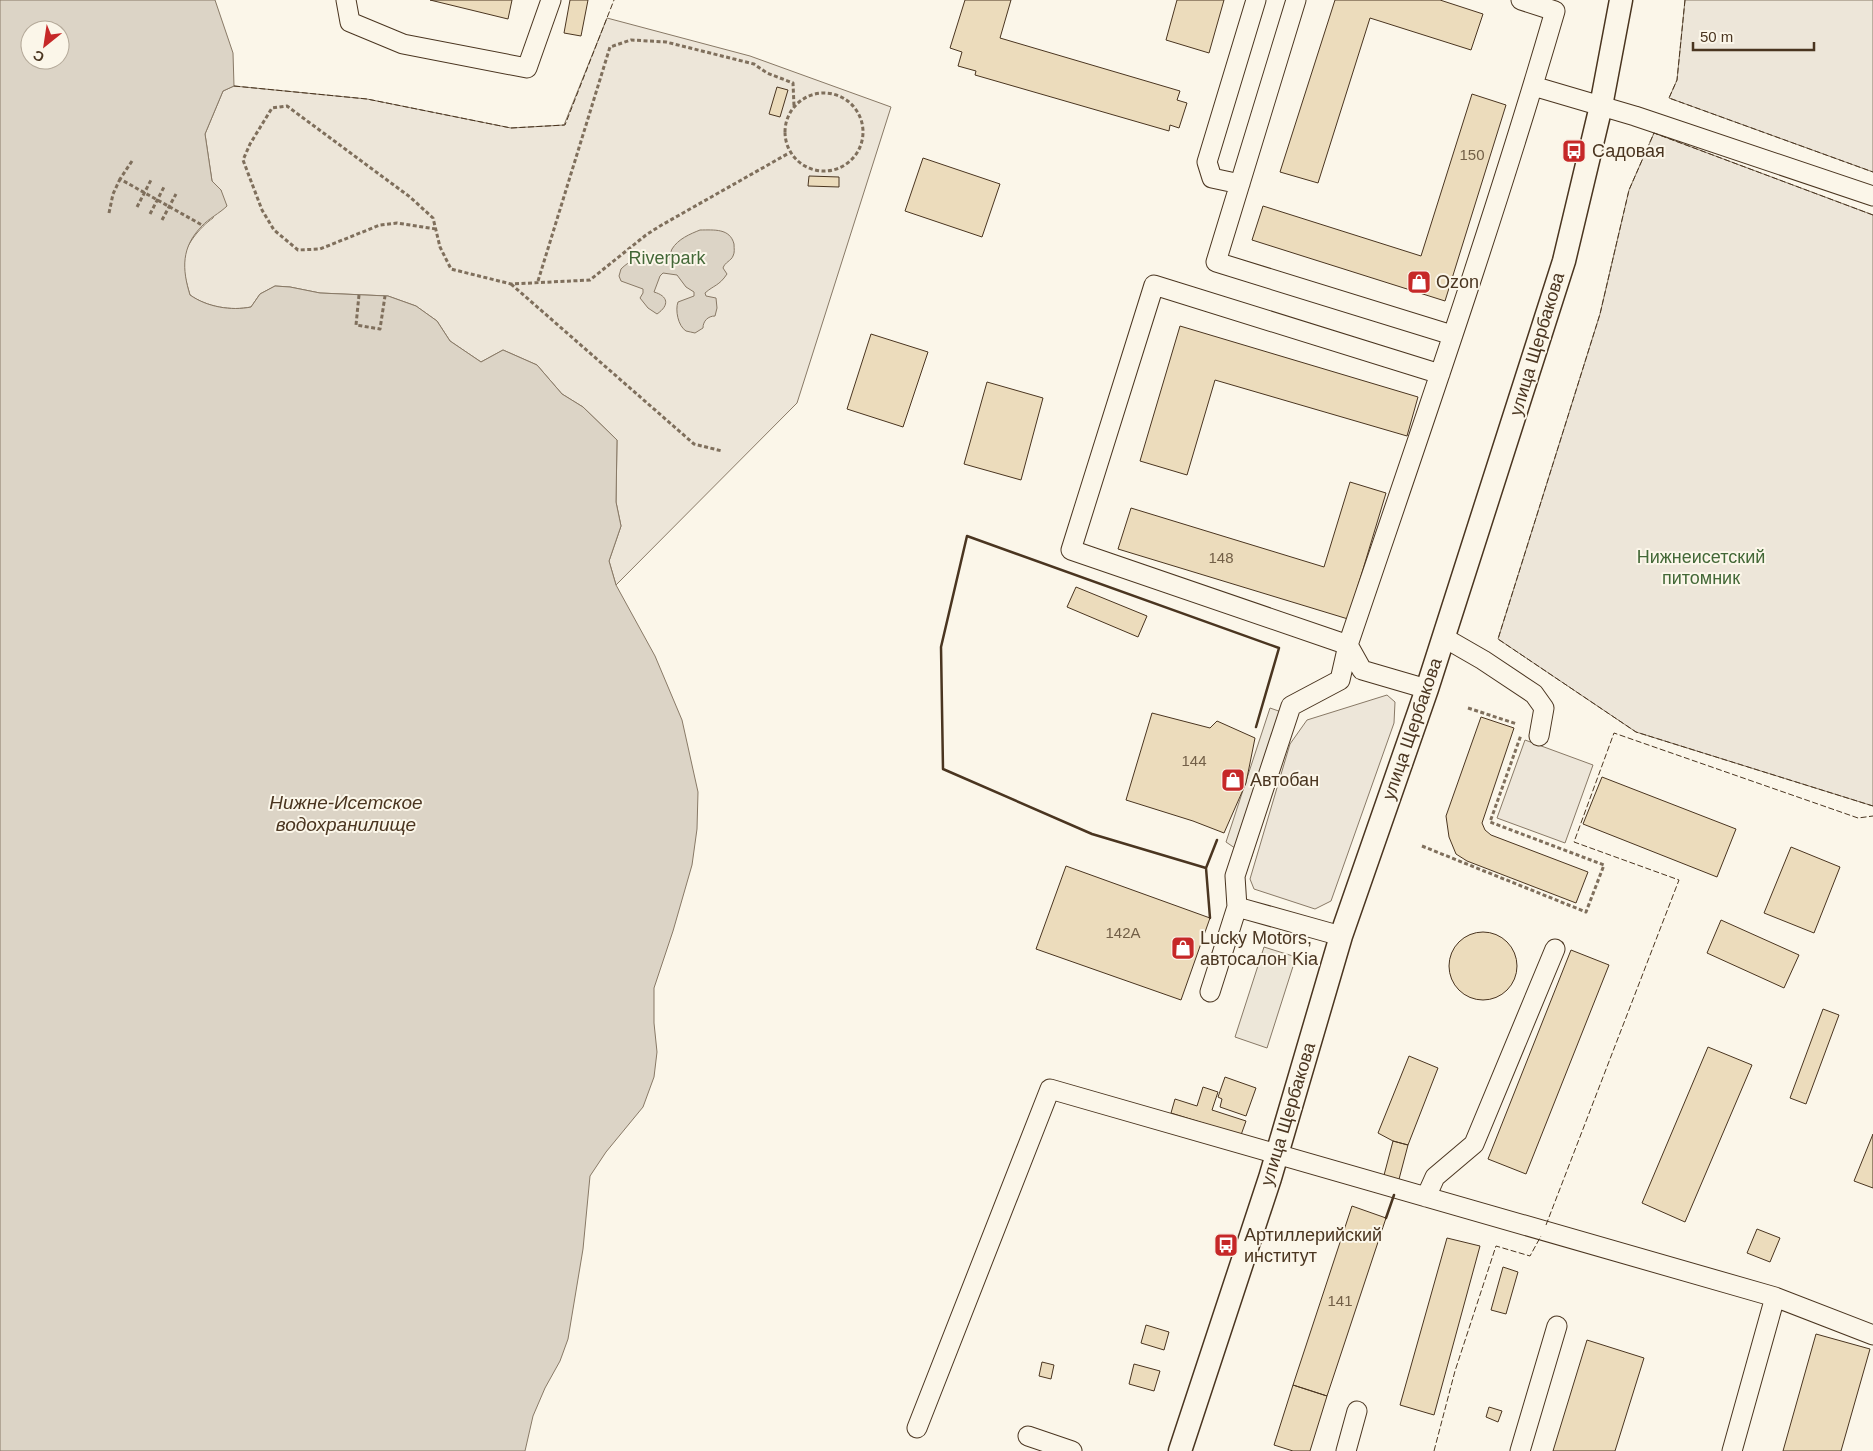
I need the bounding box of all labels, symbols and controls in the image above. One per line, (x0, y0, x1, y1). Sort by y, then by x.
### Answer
north arrow (20, 20, 70, 70)
scale bar (1693, 20, 1814, 52)
text: 50 m (1700, 28, 1733, 45)
text: С (30, 47, 47, 66)
bus stop icon: Садовая (1561, 138, 1587, 164)
place label: Садовая (1592, 141, 1665, 161)
house number: 150 (1459, 146, 1485, 163)
park label: Riverpark (628, 248, 707, 268)
shop icon: Ozon (1406, 269, 1432, 295)
street label: улица Щербакова (1506, 269, 1569, 418)
place label: Ozon (1436, 272, 1479, 292)
park label: Нижнеисетский питомник (1637, 547, 1765, 588)
house number: 148 (1208, 549, 1234, 566)
street label: улица Щербакова (1378, 654, 1446, 803)
house number: 144 (1181, 752, 1207, 769)
shop icon: Автобан (1220, 767, 1246, 793)
place label: Автобан (1250, 770, 1319, 790)
water label: Нижне-Исетское водохранилище (269, 792, 423, 835)
house number: 142А (1105, 924, 1141, 941)
place label: Lucky Motors, автосалон Kia (1200, 928, 1319, 969)
shop icon: Lucky Motors, автосалон Kia (1170, 935, 1196, 961)
street label: улица Щербакова (1257, 1039, 1320, 1188)
place label: Артиллерийский институт (1244, 1225, 1382, 1266)
bus stop icon: Артиллерийский институт (1213, 1232, 1239, 1258)
house number: 141 (1327, 1292, 1353, 1309)

